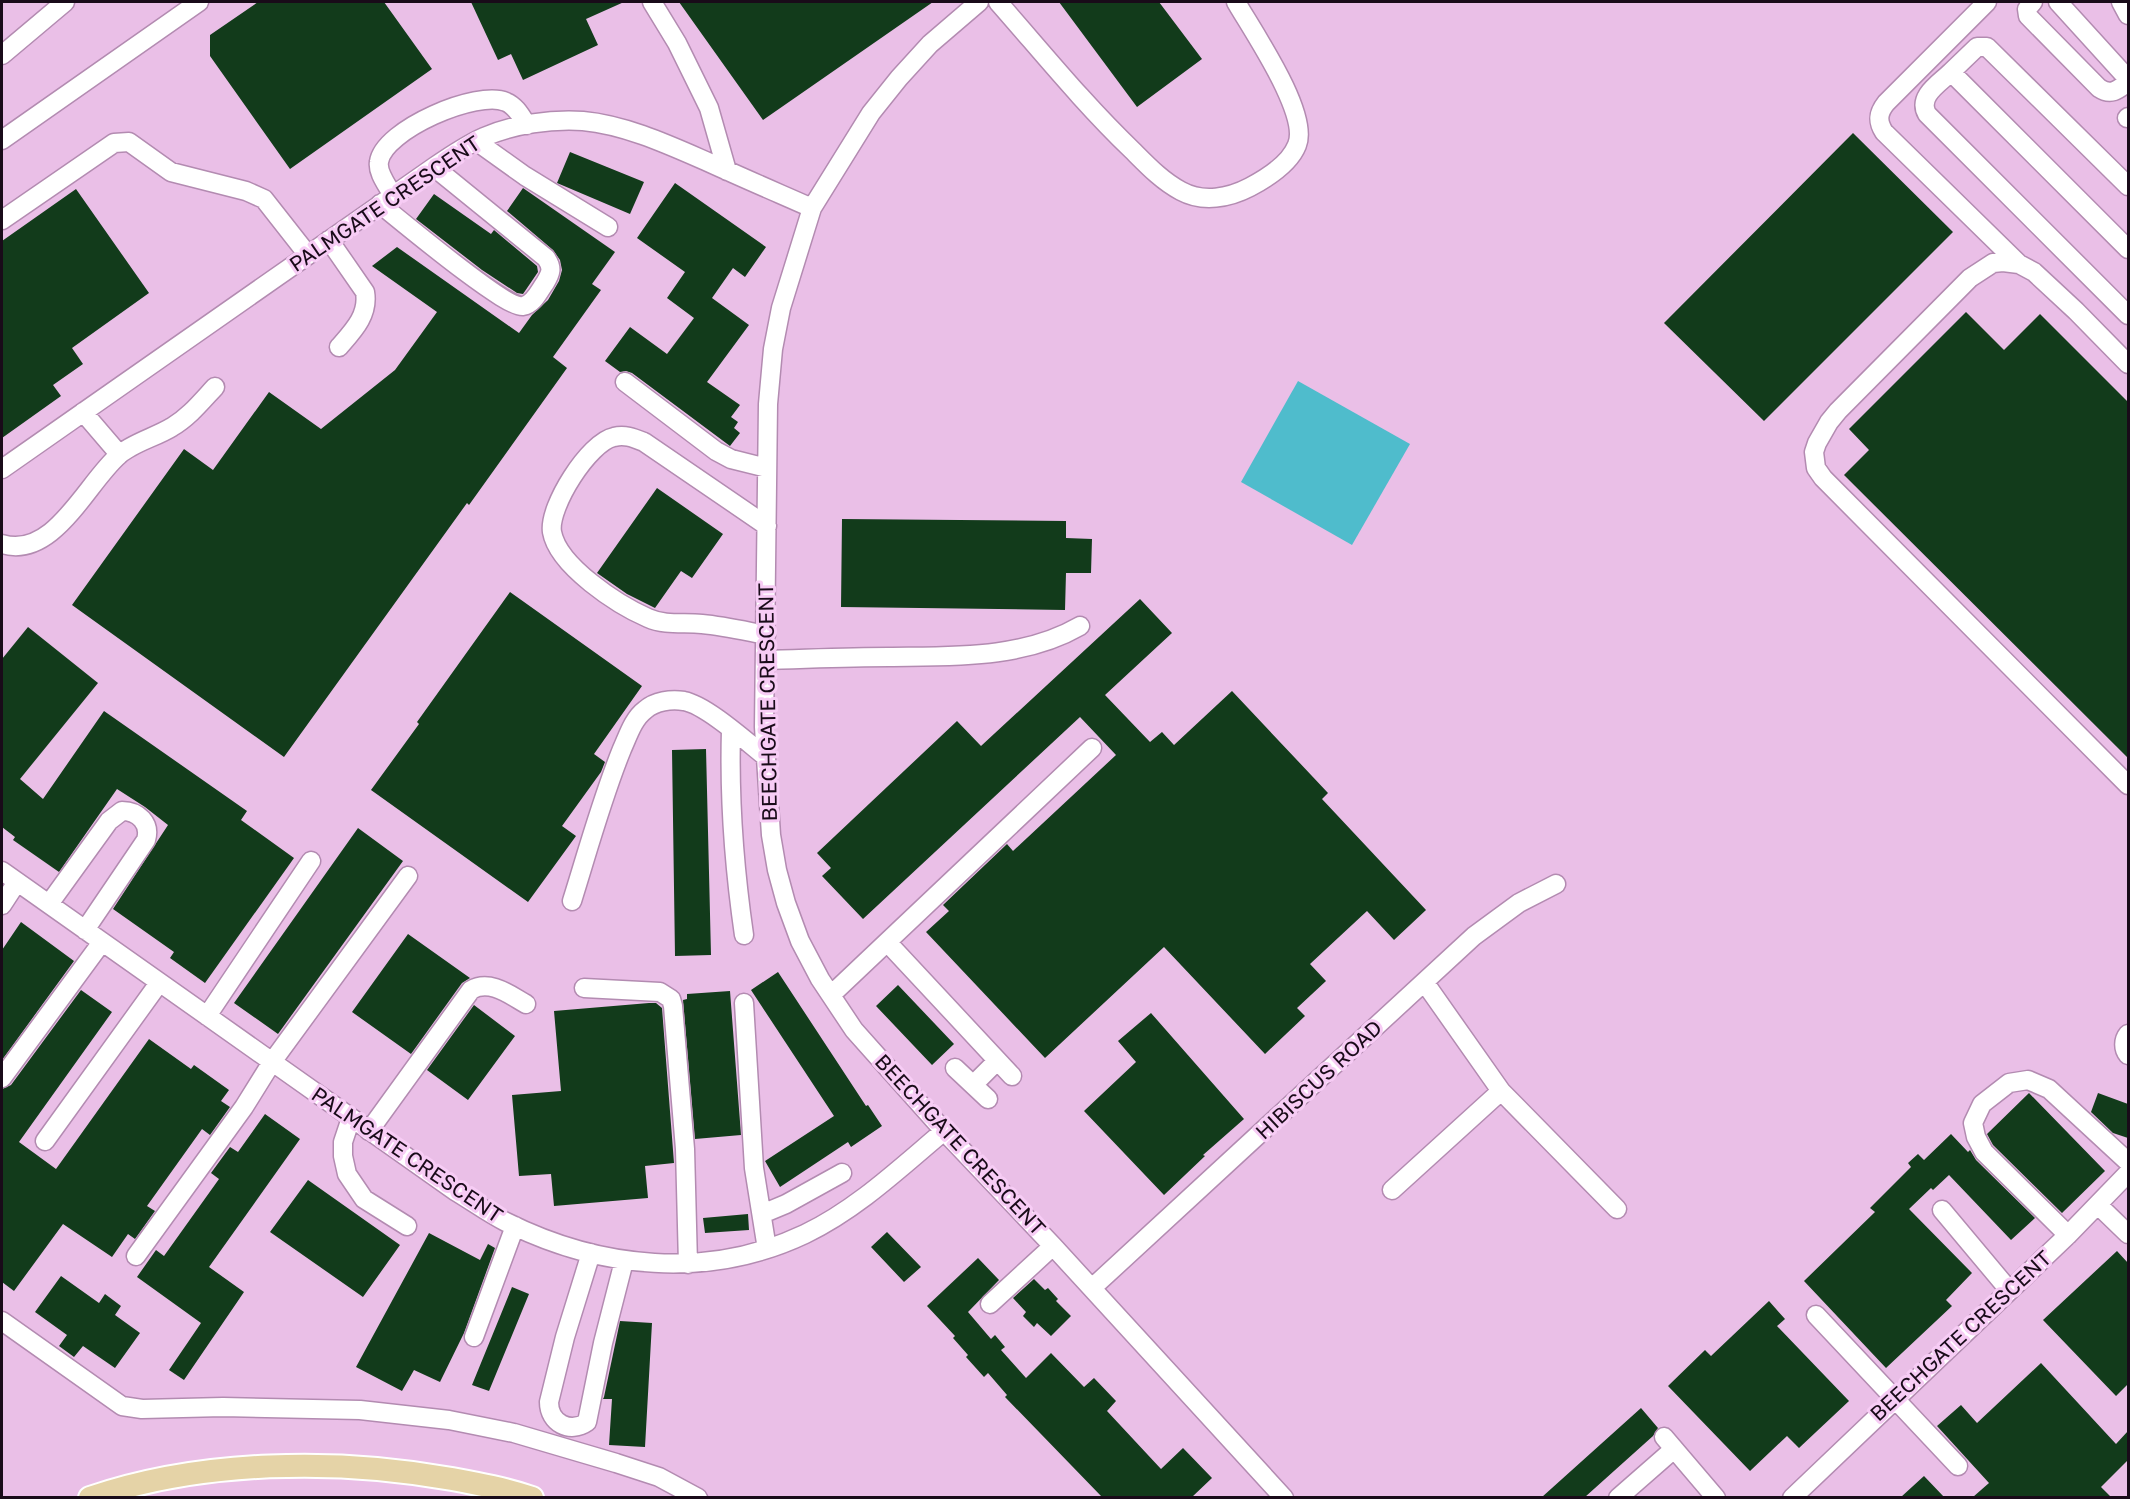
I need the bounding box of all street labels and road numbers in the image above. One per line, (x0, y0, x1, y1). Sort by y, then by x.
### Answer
street label: PALMGATE CRESCENT (284, 130, 485, 277)
street label: BEECHGATE CRESCENT (752, 583, 782, 822)
street label: HIBISCUS ROAD (1250, 1014, 1387, 1144)
street label: BEECHGATE CRESCENT (870, 1048, 1052, 1240)
street label: PALMGATE CRESCENT (307, 1081, 508, 1228)
street label: BEECHGATE CRESCENT (1864, 1244, 2056, 1426)

